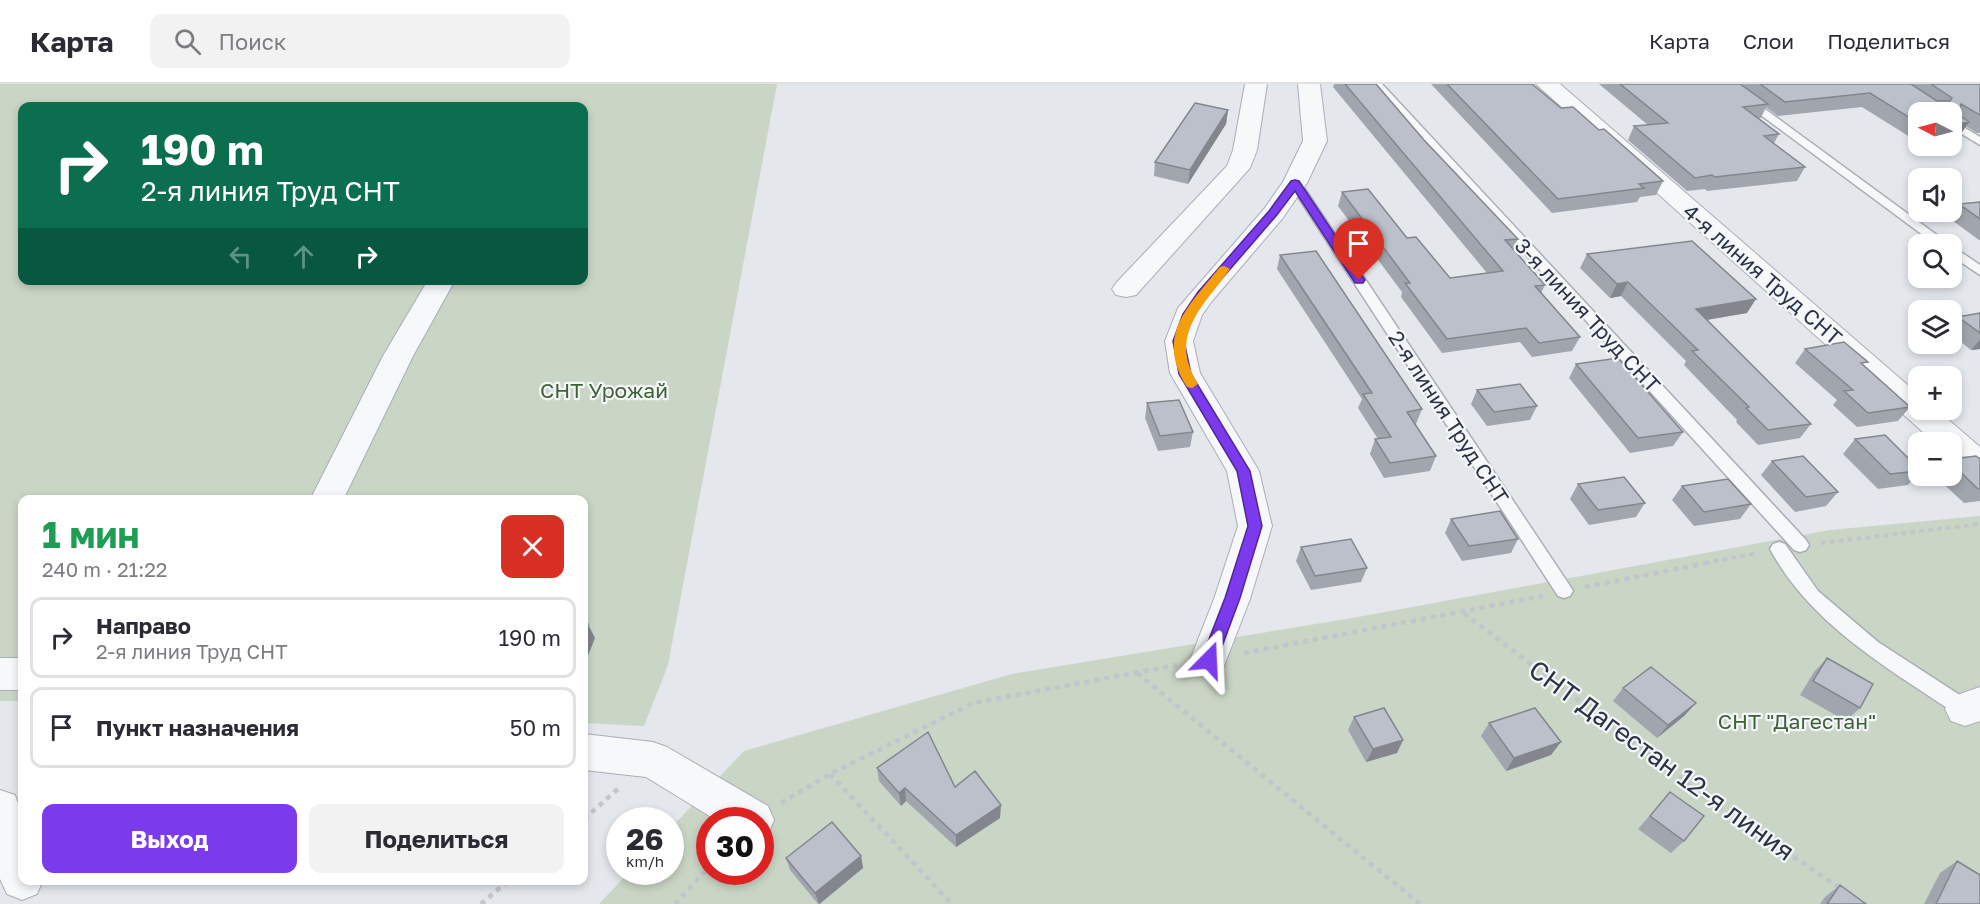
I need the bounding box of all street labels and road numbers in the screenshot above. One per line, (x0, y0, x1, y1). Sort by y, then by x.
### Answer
street label: 4-я линия Труд СНТ (1678, 198, 1848, 350)
street label: 3-я линия Труд СНТ (1510, 232, 1666, 398)
street label: 2-я линия Труд СНТ (1383, 326, 1515, 508)
street label: СНТ Дагестан 12-я линия (1523, 653, 1801, 867)

